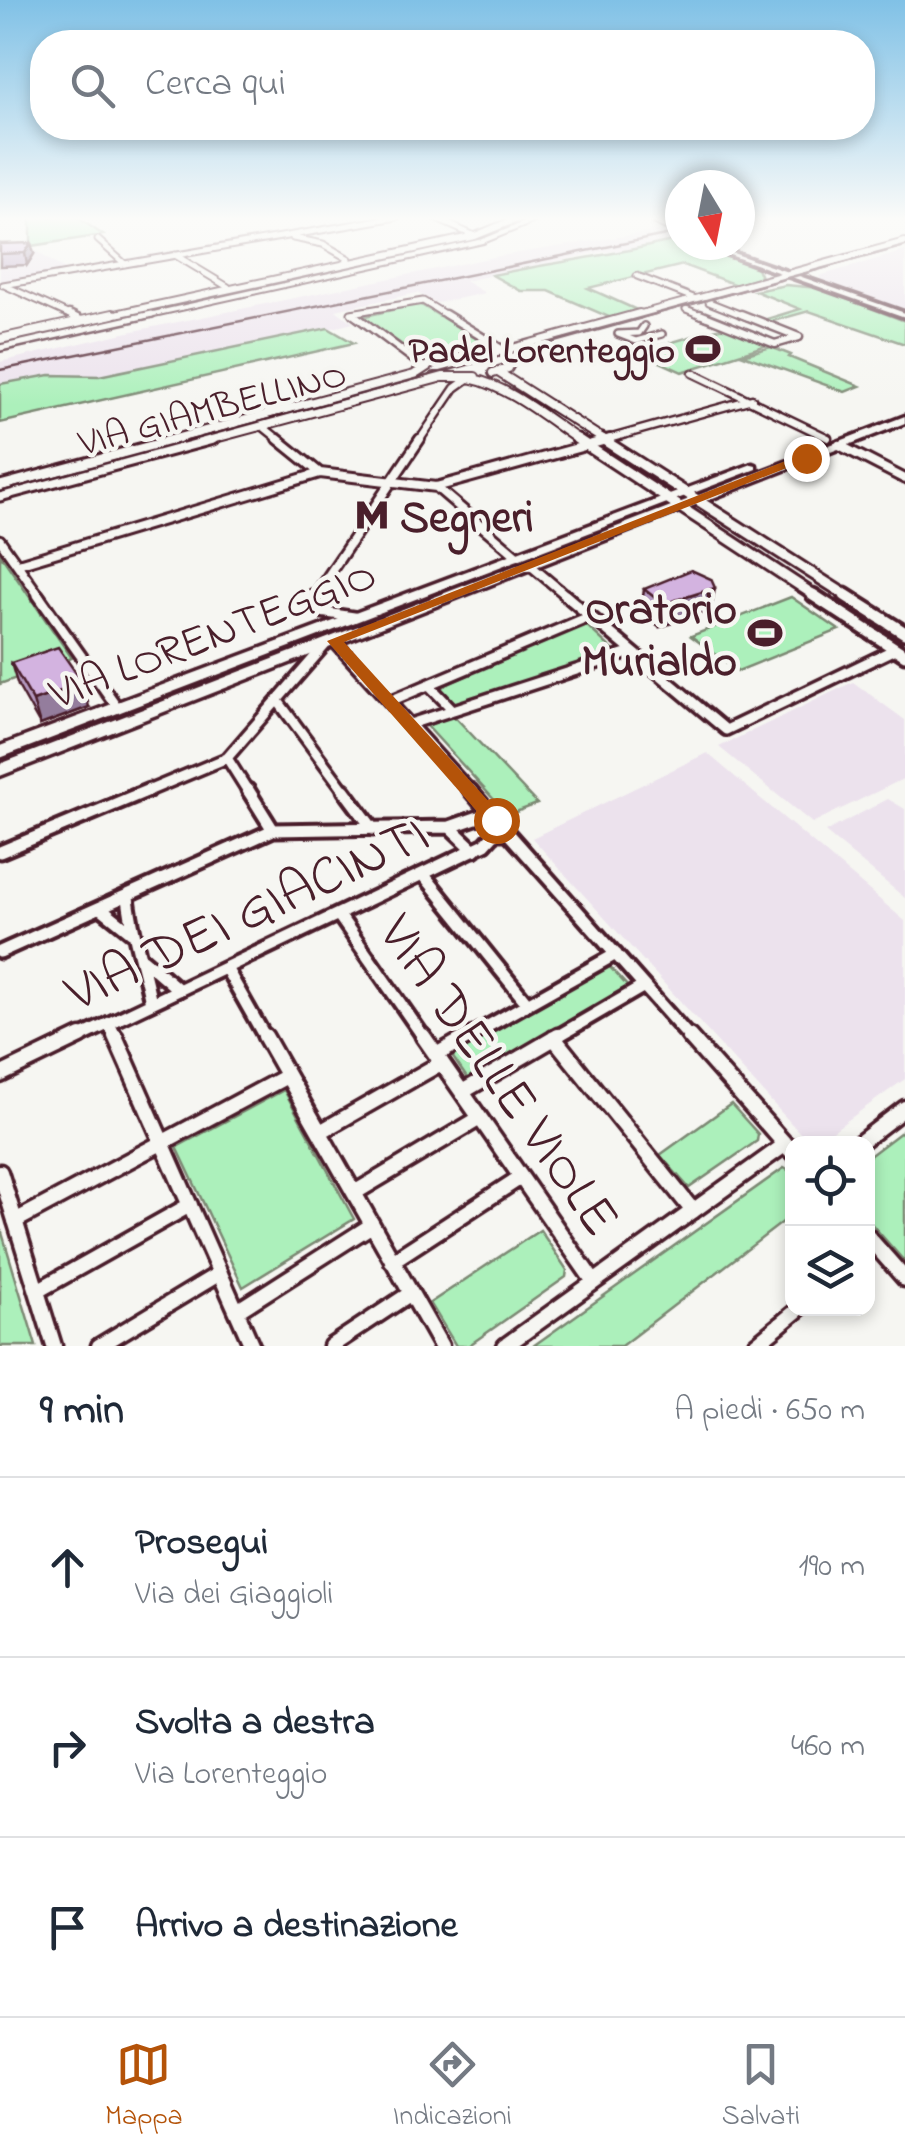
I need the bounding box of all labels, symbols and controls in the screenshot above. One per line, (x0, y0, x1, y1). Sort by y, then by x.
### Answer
search box (30, 30, 875, 140)
text: Cerca qui (145, 57, 286, 113)
icon: search (65, 58, 120, 113)
north arrow (665, 170, 755, 260)
place label: Padel Lorenteggio (409, 325, 675, 381)
sports icon: Padel Lorenteggio (684, 330, 722, 368)
street label: VIA GIAMBELLINO (72, 348, 353, 474)
route end (784, 436, 830, 482)
place label: Segneri (400, 487, 534, 555)
metro station icon: Segneri (353, 496, 391, 534)
street label: VIA LORENTEGGIO (40, 544, 387, 730)
place label: Oratorio Murialdo (581, 579, 737, 697)
sports icon: Oratorio Murialdo (746, 614, 784, 652)
street label: VIA DEI GIACINTI (53, 797, 443, 1036)
route start (474, 798, 520, 844)
street label: VIA DELLE VIOLE (355, 899, 637, 1255)
map controls (785, 1136, 875, 1316)
button: locate (785, 1136, 875, 1226)
button: layers (785, 1226, 875, 1316)
text: 9 min (40, 1381, 124, 1442)
text: A piedi · 650 m (674, 1388, 865, 1435)
text: Prosegui (135, 1516, 268, 1572)
icon: ahead (40, 1540, 95, 1595)
text: 190 m (799, 1544, 865, 1591)
text: Via dei Giaggioli (135, 1572, 333, 1619)
text: Svolta a destra (135, 1696, 375, 1752)
icon: right (40, 1720, 95, 1775)
text: 460 m (791, 1724, 865, 1771)
text: Via Lorenteggio (135, 1752, 327, 1799)
text: Arrivo a destinazione (135, 1899, 458, 1955)
icon: arrive (40, 1900, 95, 1955)
tab: Mappa (105, 2037, 183, 2138)
tab: Indicazioni (393, 2037, 512, 2138)
tab: Salvati (722, 2037, 800, 2138)

